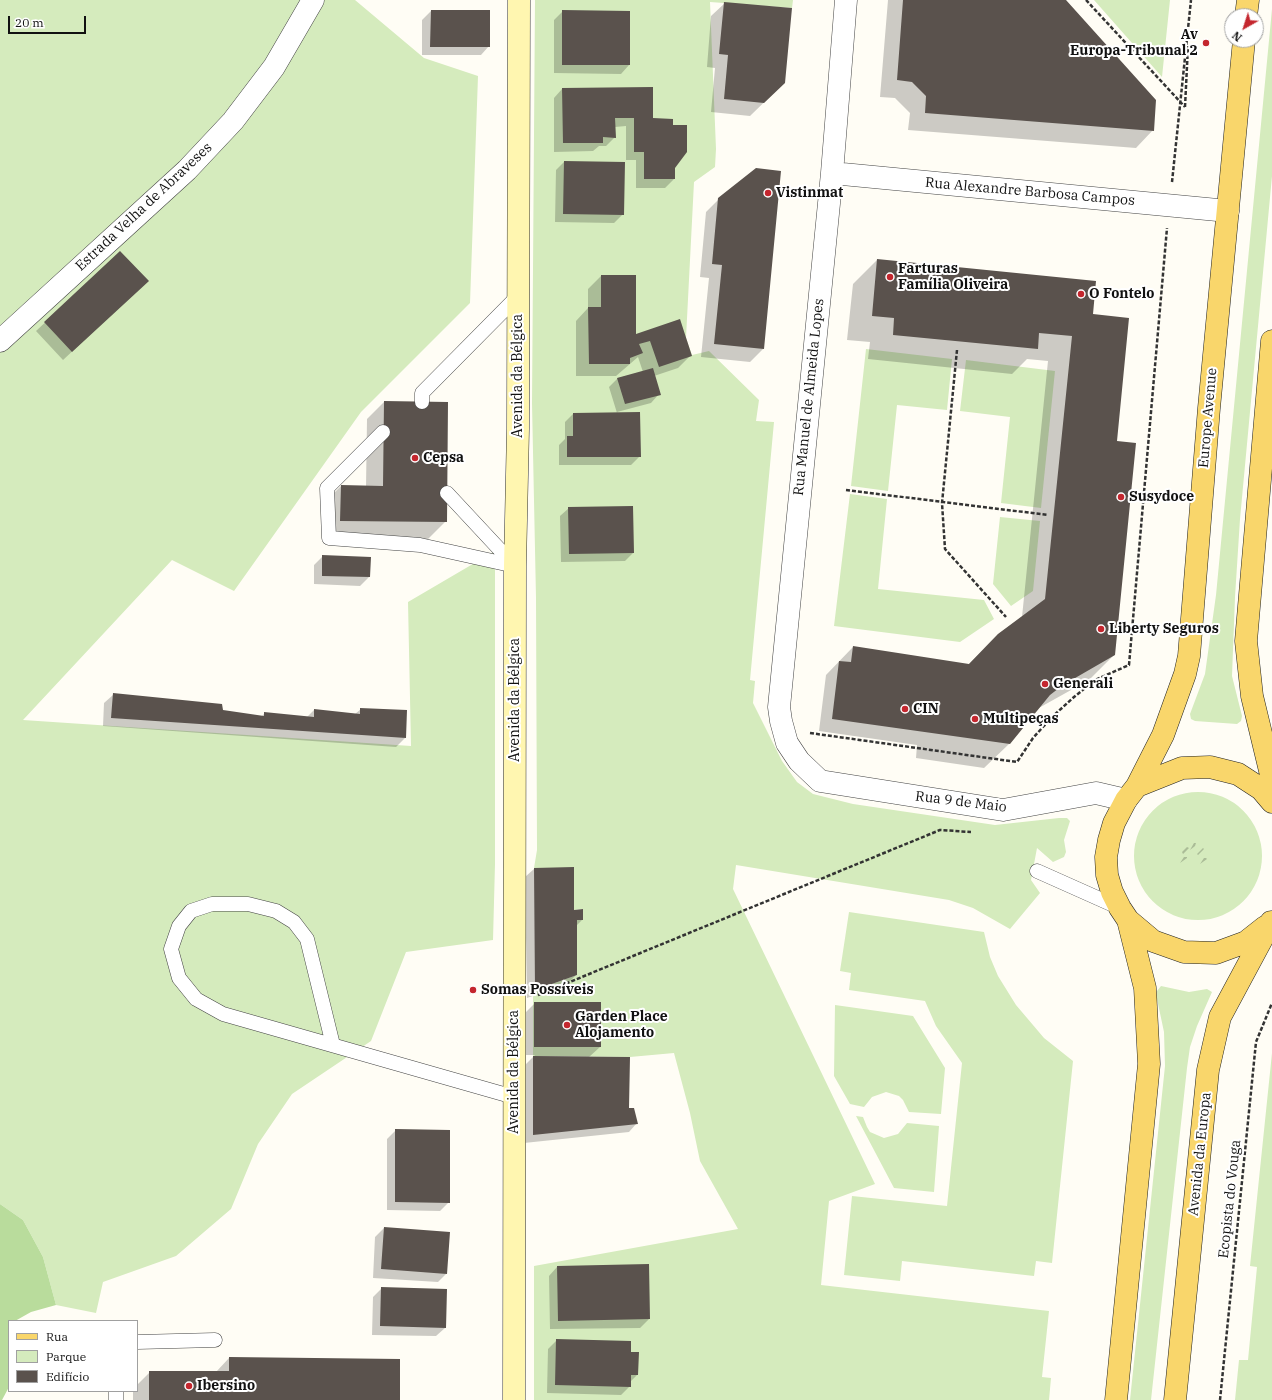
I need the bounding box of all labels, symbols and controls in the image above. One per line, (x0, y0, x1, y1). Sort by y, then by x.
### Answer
scale bar (10, 8, 88, 34)
north arrow (1224, 8, 1264, 48)
text: 20 m (15, 15, 44, 30)
place label: Av Europa-Tribunal 2 (1070, 27, 1198, 60)
text: N (1229, 28, 1245, 45)
marker: Av Europa-Tribunal 2 (1201, 38, 1211, 48)
street label: Estrada Velha de Abraveses (72, 139, 216, 275)
street label: Rua Alexandre Barbosa Campos (924, 174, 1136, 210)
place label: Vistinmat (776, 185, 843, 201)
marker: Vistinmat (763, 188, 773, 198)
place label: Farturas Família Oliveira (898, 261, 1008, 294)
marker: Farturas Família Oliveira (885, 272, 895, 282)
place label: O Fontelo (1089, 286, 1154, 302)
marker: O Fontelo (1076, 289, 1086, 299)
street label: Rua Manuel de Almeida Lopes (790, 298, 828, 496)
street label: Avenida da Bélgica (510, 314, 526, 438)
street label: Europe Avenue (1195, 367, 1221, 469)
place label: Cepsa (423, 450, 464, 466)
marker: Cepsa (410, 453, 420, 463)
place label: Susydoce (1129, 489, 1194, 505)
marker: Susydoce (1116, 492, 1126, 502)
place label: Liberty Seguros (1109, 621, 1219, 637)
marker: Liberty Seguros (1096, 624, 1106, 634)
street label: Avenida da Bélgica (507, 638, 523, 762)
place label: Generali (1053, 676, 1113, 692)
marker: Generali (1040, 679, 1050, 689)
place label: CIN (913, 701, 939, 717)
marker: CIN (900, 704, 910, 714)
place label: Multipeças (983, 711, 1059, 727)
marker: Multipeças (970, 714, 980, 724)
street label: Rua 9 de Maio (914, 788, 1008, 816)
place label: Somas Possíveis (481, 982, 593, 998)
marker: Somas Possíveis (468, 985, 478, 995)
place label: Garden Place Alojamento (575, 1009, 668, 1042)
street label: Avenida da Bélgica (506, 1010, 522, 1134)
marker: Garden Place Alojamento (562, 1020, 572, 1030)
street label: Avenida da Europa (1185, 1091, 1215, 1217)
street label: Ecopista do Vouga (1215, 1139, 1245, 1259)
legend (8, 1320, 138, 1392)
text: Rua (46, 1329, 68, 1344)
text: Parque (46, 1349, 86, 1364)
text: Edifício (46, 1369, 89, 1384)
place label: Ibersino (197, 1378, 255, 1394)
marker: Ibersino (184, 1381, 194, 1391)

